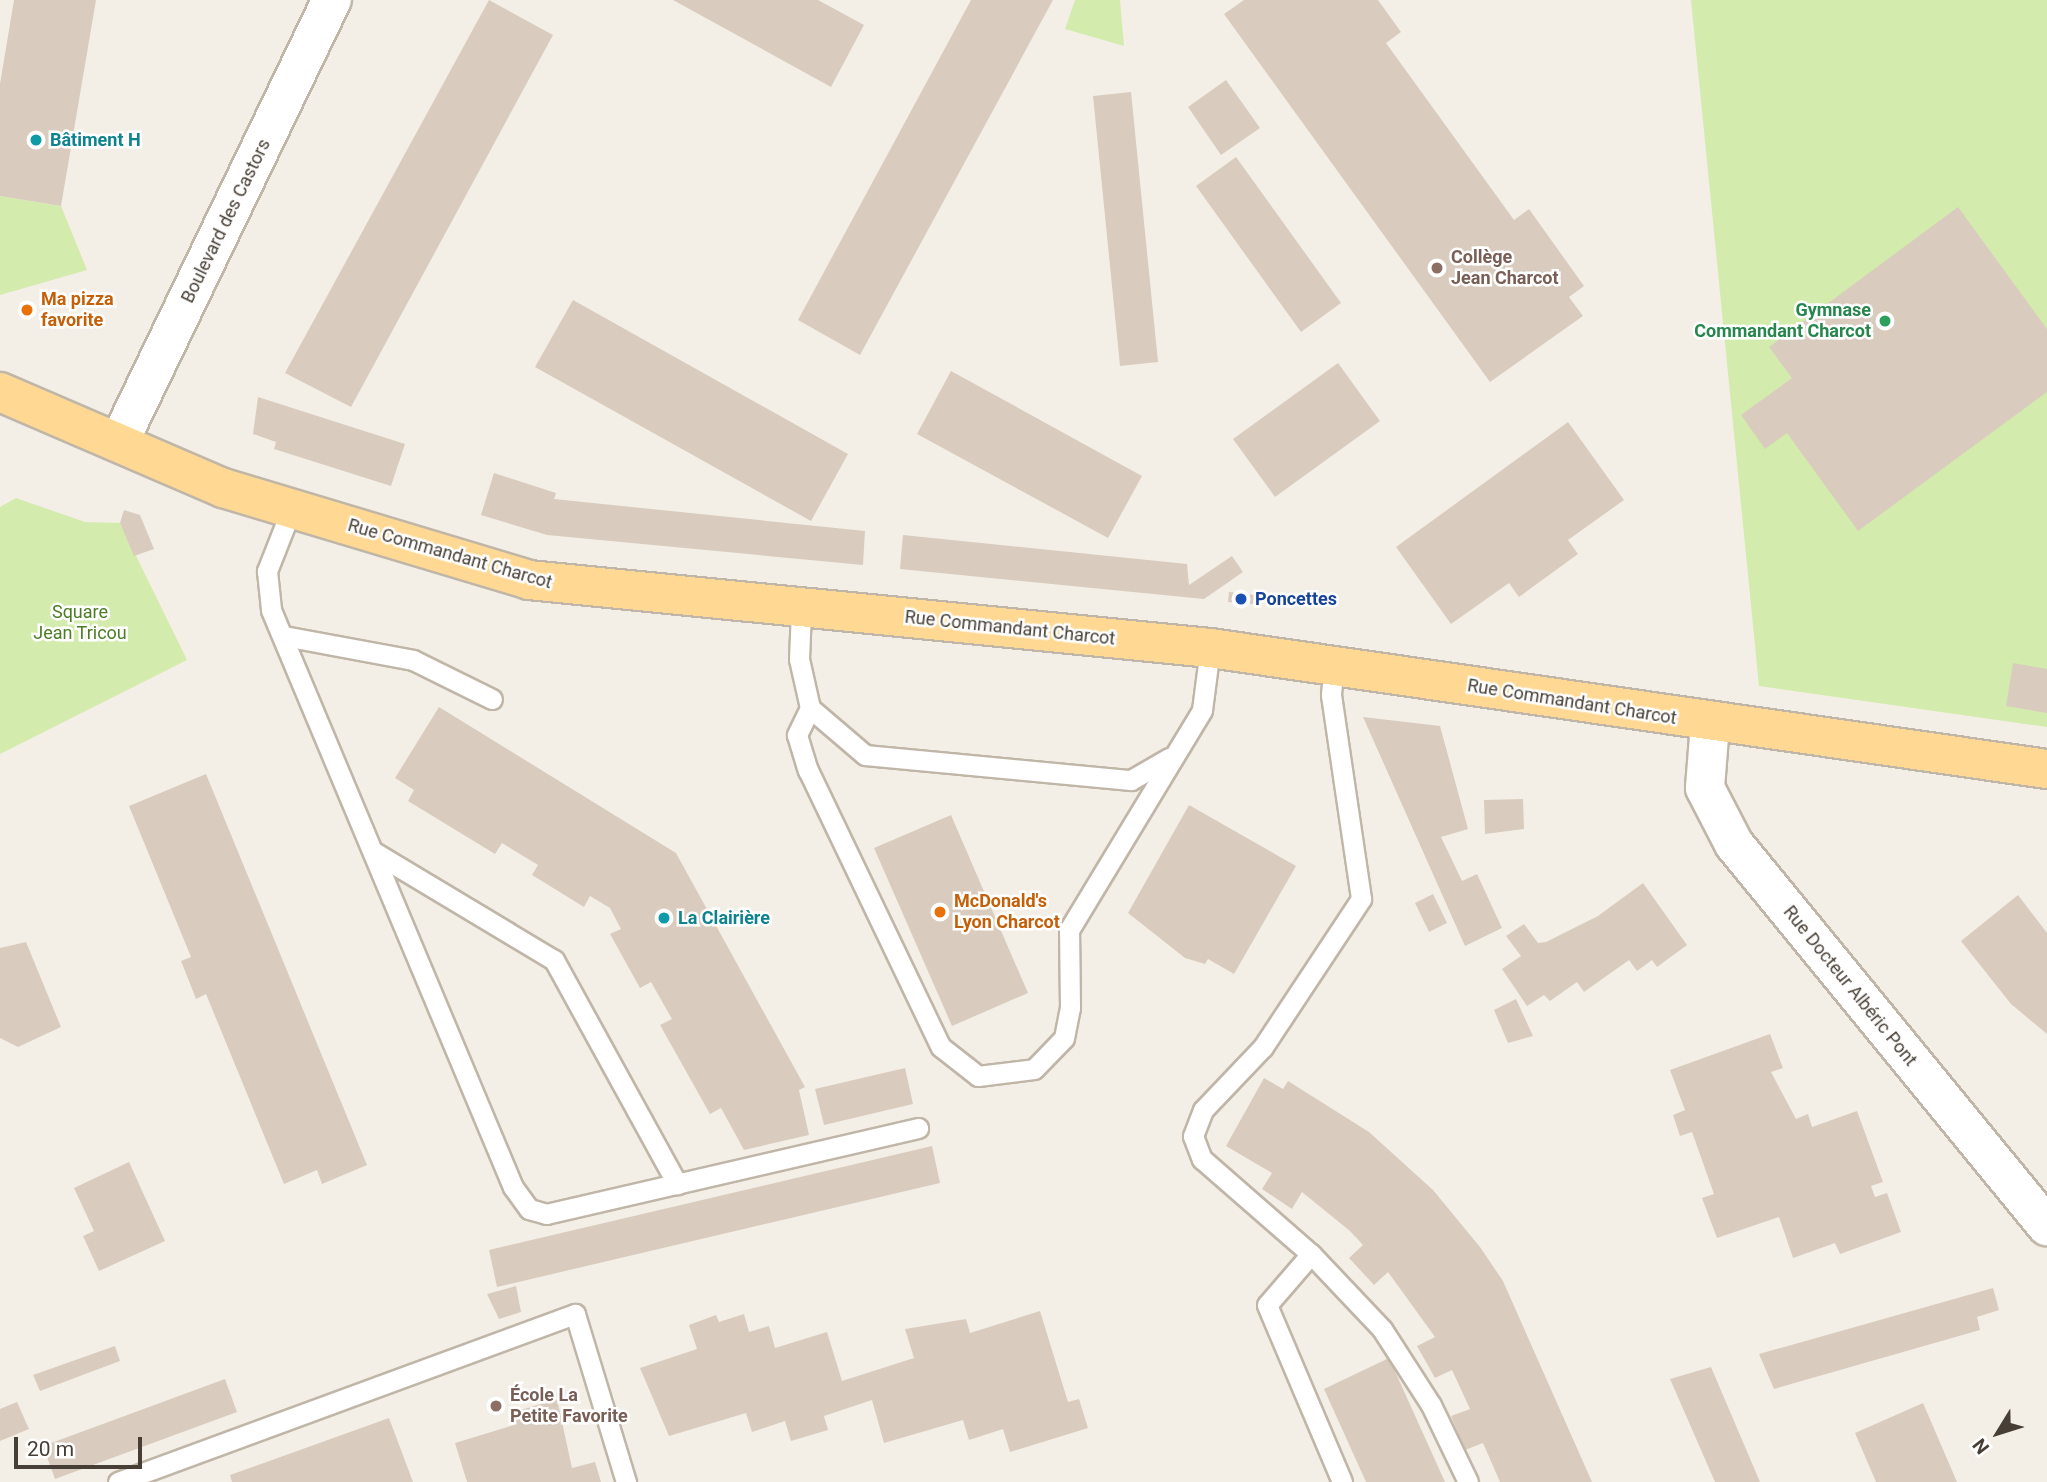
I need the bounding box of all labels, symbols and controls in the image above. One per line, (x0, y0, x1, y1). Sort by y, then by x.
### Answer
place label: Bâtiment H (50, 129, 141, 151)
marker: Bâtiment H (28, 132, 44, 148)
street label: Boulevard des Castors (177, 135, 275, 307)
place label: Collège Jean Charcot (1451, 247, 1559, 290)
marker: Collège Jean Charcot (1429, 260, 1445, 276)
place label: Ma pizza favorite (41, 289, 114, 332)
place label: Gymnase Commandant Charcot (1694, 300, 1871, 342)
marker: Ma pizza favorite (19, 302, 35, 318)
marker: Gymnase Commandant Charcot (1877, 313, 1893, 329)
street label: Rue Commandant Charcot (345, 514, 555, 594)
place label: Poncettes (1255, 588, 1337, 610)
marker: Poncettes (1233, 591, 1249, 607)
park label: Square Jean Tricou (33, 602, 127, 644)
street label: Rue Commandant Charcot (904, 606, 1116, 650)
street label: Rue Commandant Charcot (1466, 675, 1678, 729)
place label: McDonald's Lyon Charcot (954, 891, 1060, 934)
street label: Rue Docteur Albéric Pont (1779, 902, 1921, 1070)
marker: McDonald's Lyon Charcot (932, 904, 948, 920)
place label: La Clairière (678, 907, 770, 929)
marker: La Clairière (656, 910, 672, 926)
place label: École La Petite Favorite (510, 1385, 628, 1428)
marker: École La Petite Favorite (488, 1398, 504, 1414)
north arrow (1963, 1398, 2033, 1468)
scale bar (18, 1422, 145, 1466)
text: N (1968, 1434, 1994, 1459)
text: 20 m (27, 1437, 74, 1461)

